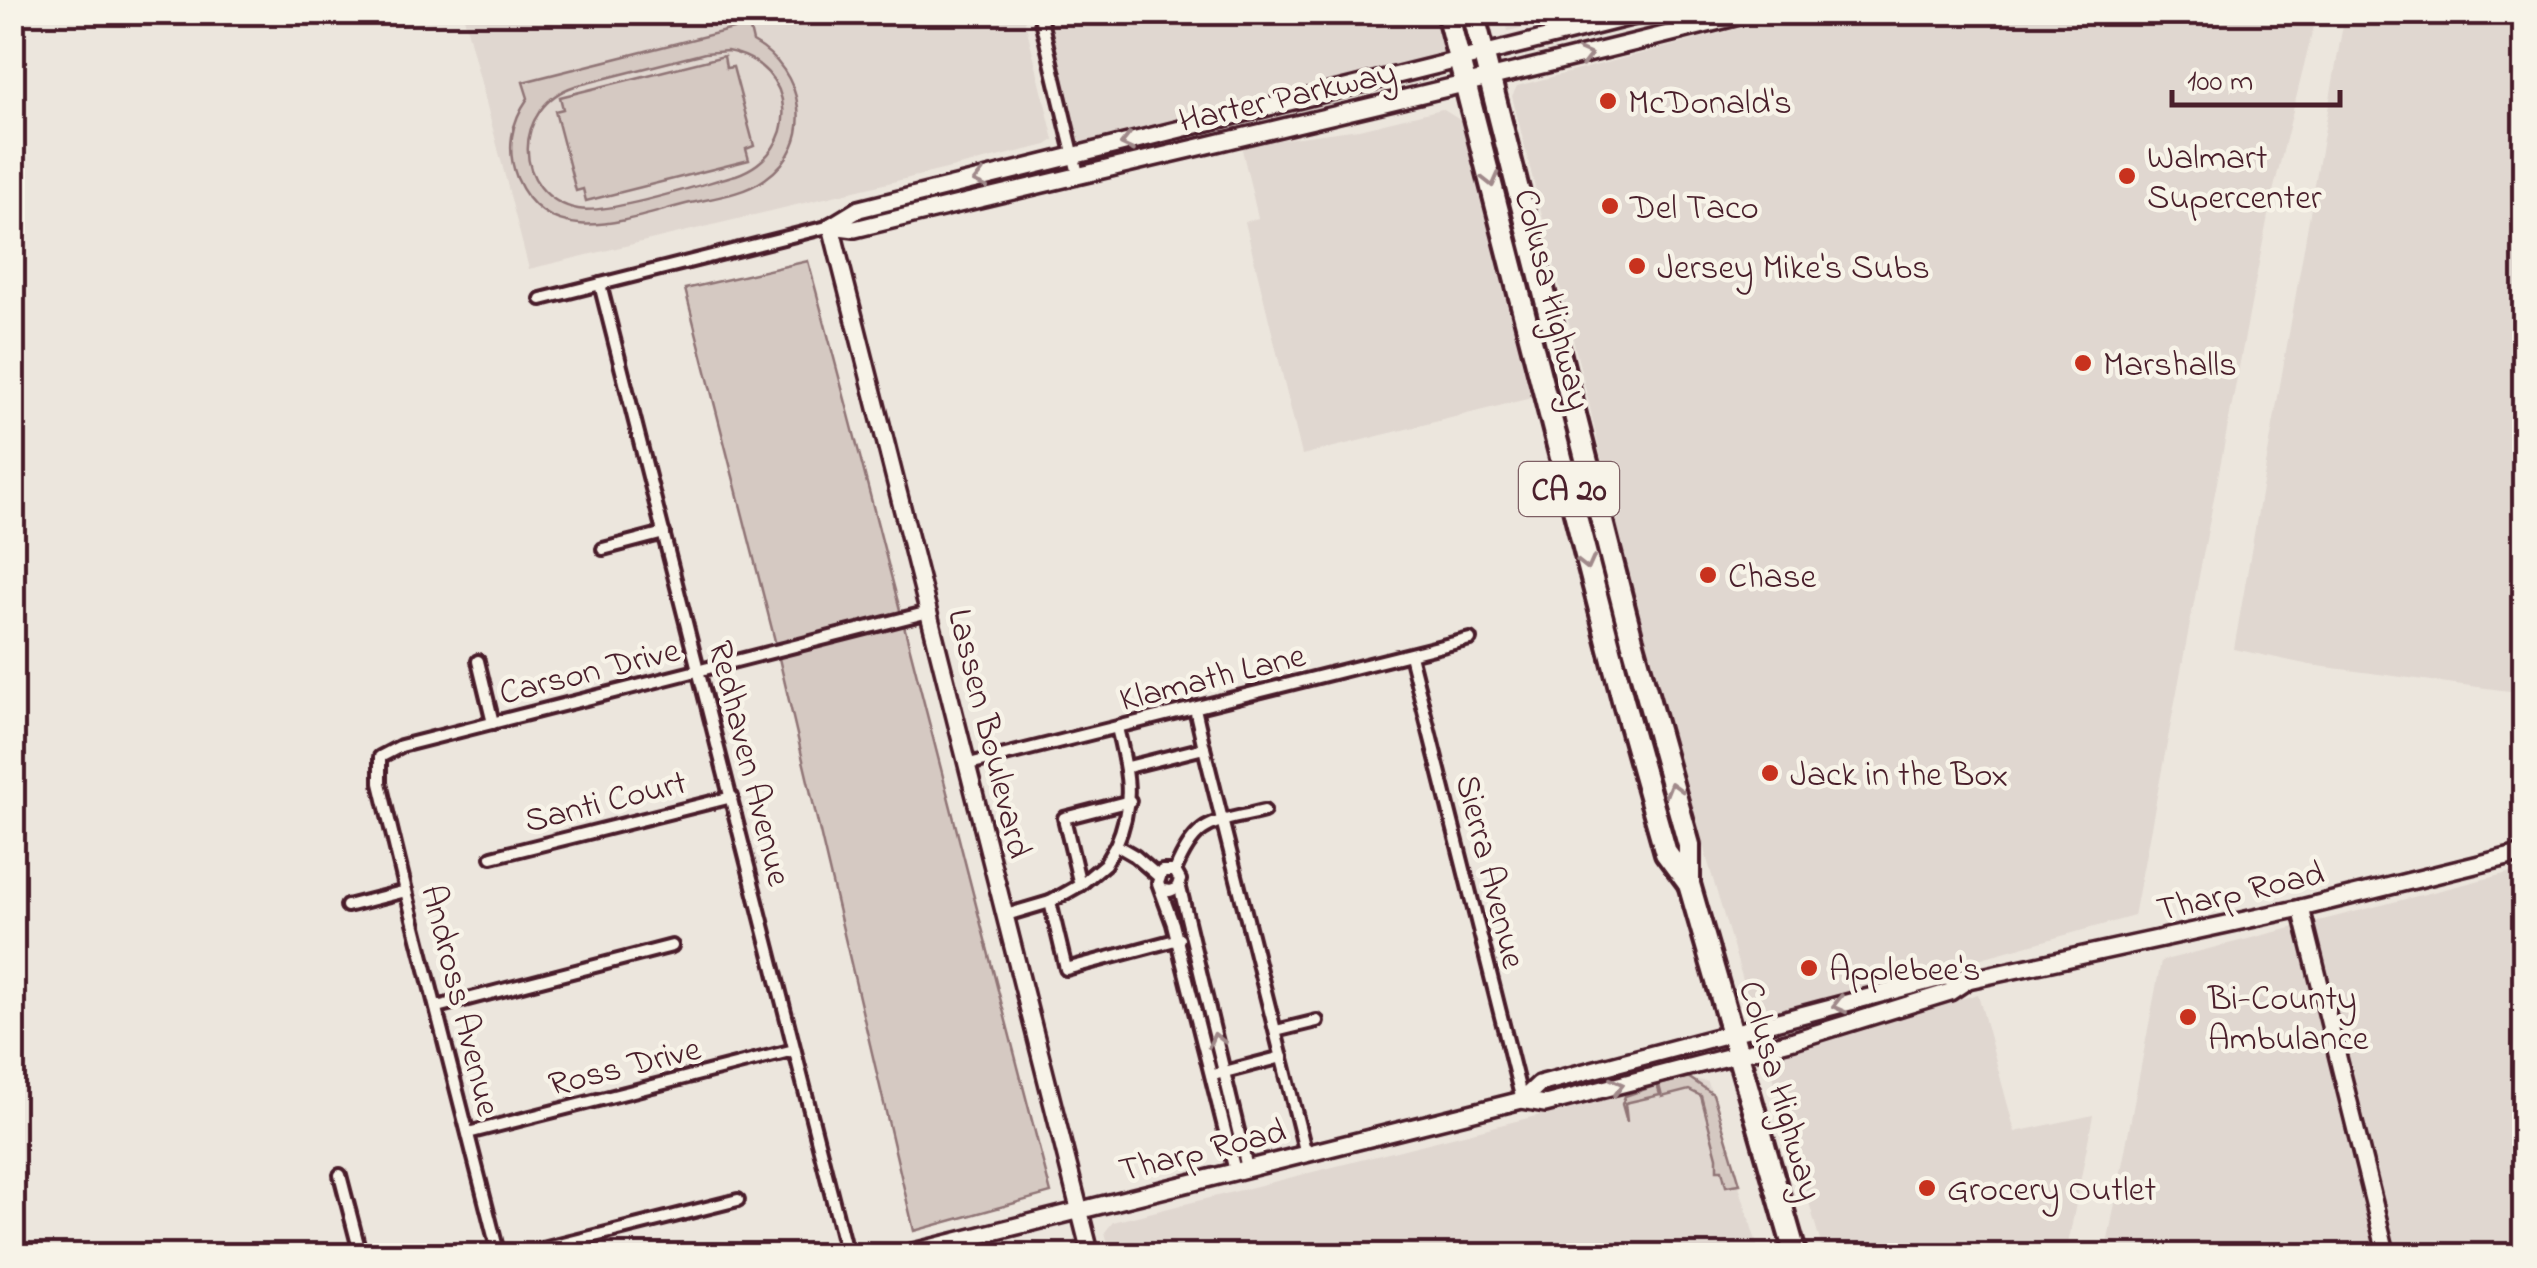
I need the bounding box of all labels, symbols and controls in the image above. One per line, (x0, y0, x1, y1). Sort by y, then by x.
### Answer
scale bar (2172, 45, 2340, 107)
one-way arrow (1576, 47, 1593, 68)
street label: Harter Parkway (1174, 49, 1402, 148)
text: 100 m (2187, 61, 2253, 105)
place label: McDonald's (1628, 79, 1792, 130)
marker: McDonald's (1597, 90, 1619, 112)
one-way arrow (1119, 131, 1136, 152)
place label: Walmart Supercenter (2147, 134, 2322, 225)
marker: Walmart Supercenter (2116, 165, 2138, 187)
one-way arrow (972, 168, 989, 189)
one-way arrow (1479, 171, 1500, 188)
street label: Colusa Highway (1498, 184, 1603, 416)
place label: Del Taco (1629, 184, 1759, 235)
marker: Del Taco (1599, 195, 1621, 217)
place label: Jersey Mike's Subs (1657, 244, 1930, 295)
marker: Jersey Mike's Subs (1626, 255, 1648, 277)
place label: Marshalls (2103, 341, 2237, 392)
marker: Marshalls (2072, 352, 2094, 374)
road number: CA 20 (1519, 462, 1619, 516)
place label: Chase (1728, 553, 1817, 604)
one-way arrow (1576, 554, 1597, 571)
marker: Chase (1697, 564, 1719, 586)
street label: Lassen Boulevard (932, 604, 1043, 864)
street label: Carson Drive (494, 626, 686, 720)
street label: Klamath Lane (1115, 632, 1311, 727)
street label: Redhaven Avenue (692, 636, 803, 892)
place label: Jack in the Box (1790, 751, 2008, 802)
street label: Santi Court (519, 759, 692, 848)
marker: Jack in the Box (1759, 762, 1781, 784)
street label: Sierra Avenue (1440, 769, 1537, 975)
one-way arrow (1664, 781, 1685, 798)
street label: Tharp Road (2152, 849, 2330, 937)
street label: Andross Avenue (405, 880, 512, 1122)
place label: Applebee's (1829, 946, 1980, 997)
marker: Applebee's (1798, 957, 1820, 979)
street label: Colusa Highway (1723, 975, 1834, 1207)
place label: Bi-County Ambulance (2207, 975, 2369, 1066)
one-way arrow (1831, 993, 1848, 1014)
marker: Bi-County Ambulance (2177, 1006, 2199, 1028)
street label: Ross Drive (543, 1025, 707, 1112)
one-way arrow (1206, 1032, 1227, 1049)
one-way arrow (1608, 1077, 1625, 1098)
street label: Tharp Road (1114, 1107, 1292, 1198)
place label: Grocery Outlet (1947, 1166, 2157, 1217)
marker: Grocery Outlet (1916, 1177, 1938, 1199)

